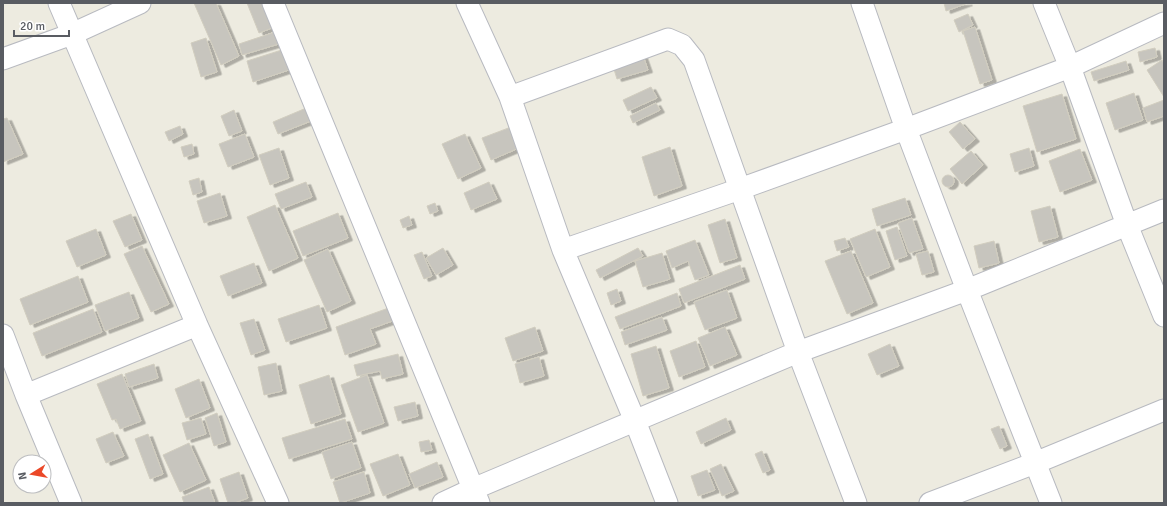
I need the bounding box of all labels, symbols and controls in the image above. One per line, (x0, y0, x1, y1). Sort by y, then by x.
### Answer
scale bar (14, 12, 69, 38)
text: 20 m (20, 19, 45, 34)
north arrow (12, 454, 52, 494)
text: N (16, 471, 30, 481)

